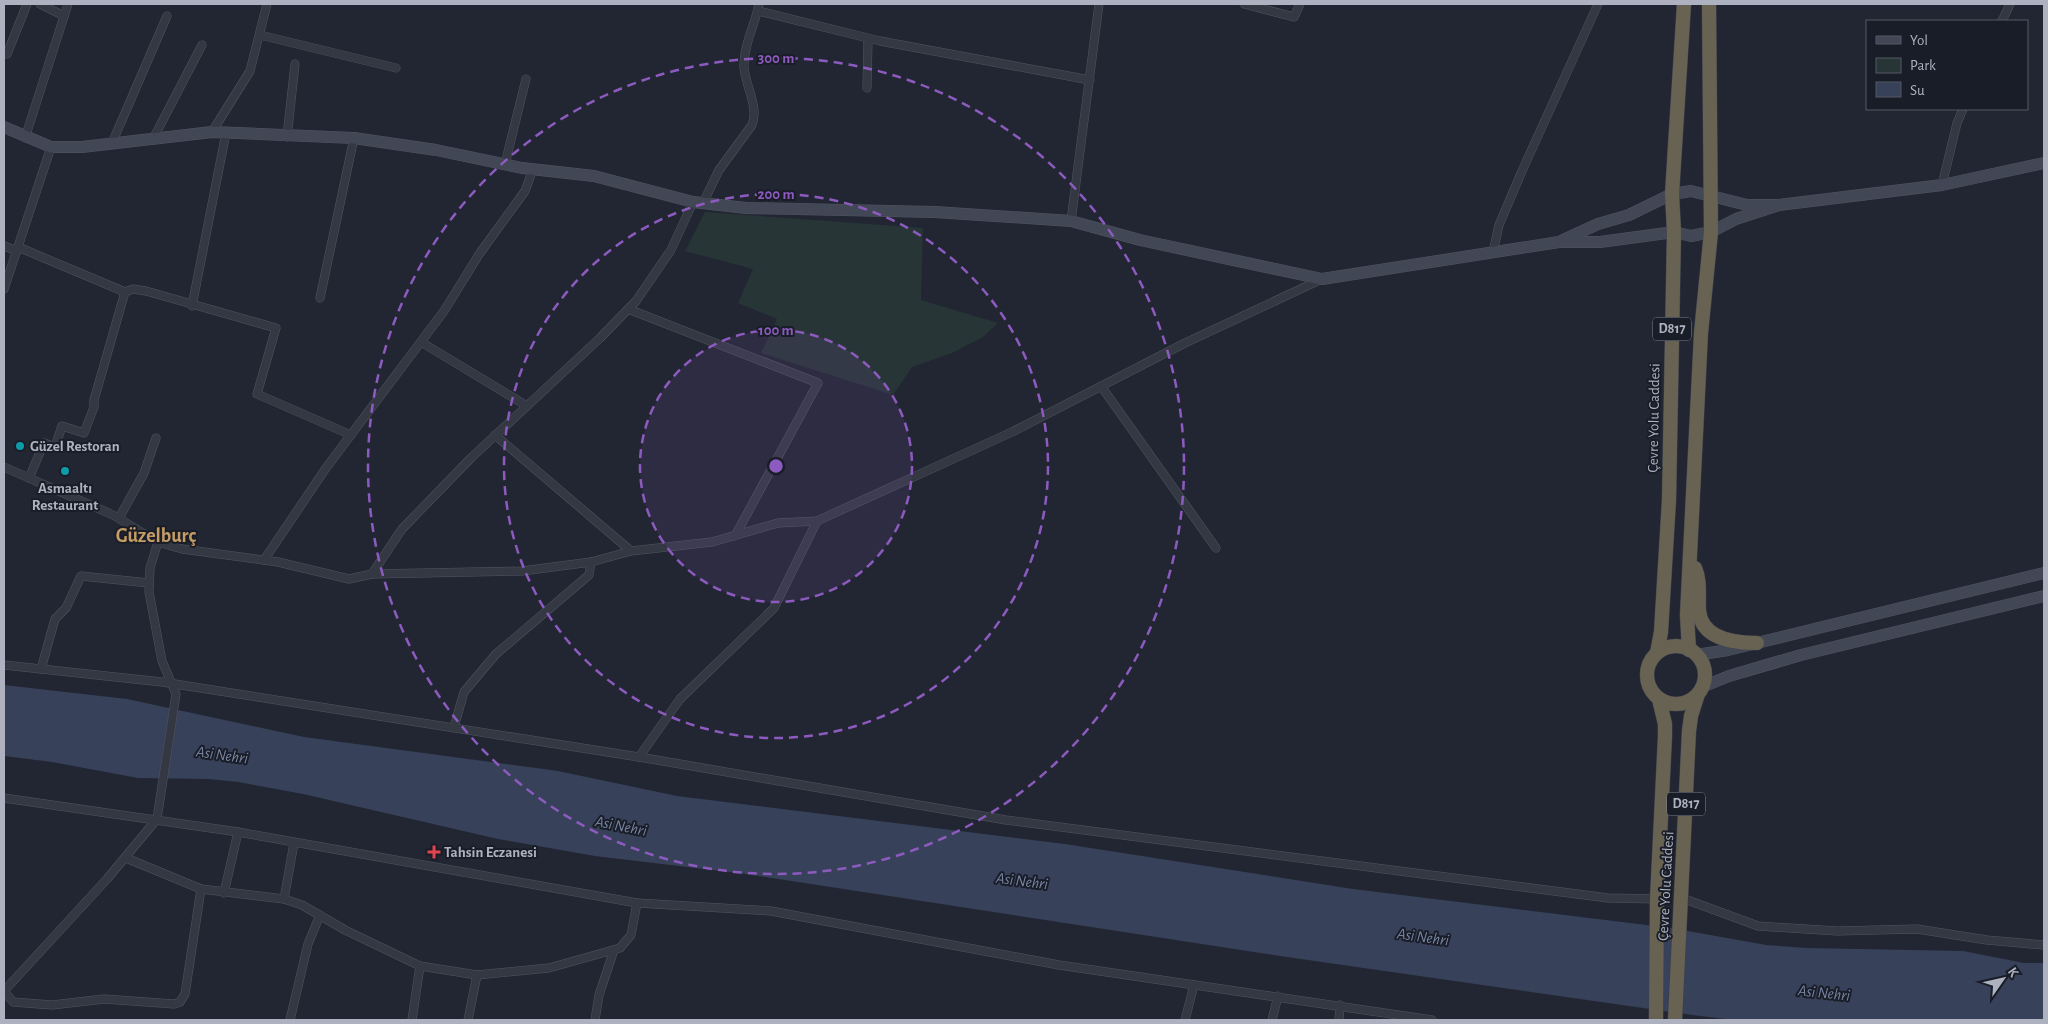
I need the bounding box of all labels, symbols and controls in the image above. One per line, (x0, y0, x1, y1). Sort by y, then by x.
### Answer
legend (1866, 20, 2028, 110)
text: Yol (1910, 33, 1928, 48)
text: 300 m (758, 51, 794, 66)
text: Park (1910, 58, 1936, 73)
text: Su (1910, 83, 1925, 98)
text: 200 m (757, 187, 795, 202)
road number: D817 (1653, 318, 1691, 340)
text: 100 m (758, 323, 794, 338)
street label: Çevre Yolu Caddesi (1646, 363, 1662, 473)
place label: Güzel Restoran (30, 439, 120, 454)
marker: Güzel Restoran (14, 440, 26, 452)
centre of rings (767, 457, 785, 475)
marker: Asmaaltı Restaurant (59, 465, 71, 477)
place label: Asmaaltı Restaurant (32, 481, 98, 513)
district label: Güzelburç (116, 526, 197, 546)
water label: Asi Nehri (194, 743, 249, 767)
road number: D817 (1667, 792, 1705, 816)
water label: Asi Nehri (593, 813, 649, 839)
street label: Çevre Yolu Caddesi (1656, 831, 1676, 941)
place label: Tahsin Eczanesi (444, 845, 537, 860)
marker: Tahsin Eczanesi (428, 846, 440, 858)
water label: Asi Nehri (994, 870, 1049, 892)
water label: Asi Nehri (1395, 925, 1450, 949)
north arrow (1978, 954, 2028, 1004)
text: K (2005, 965, 2021, 980)
water label: Asi Nehri (1796, 982, 1851, 1004)

